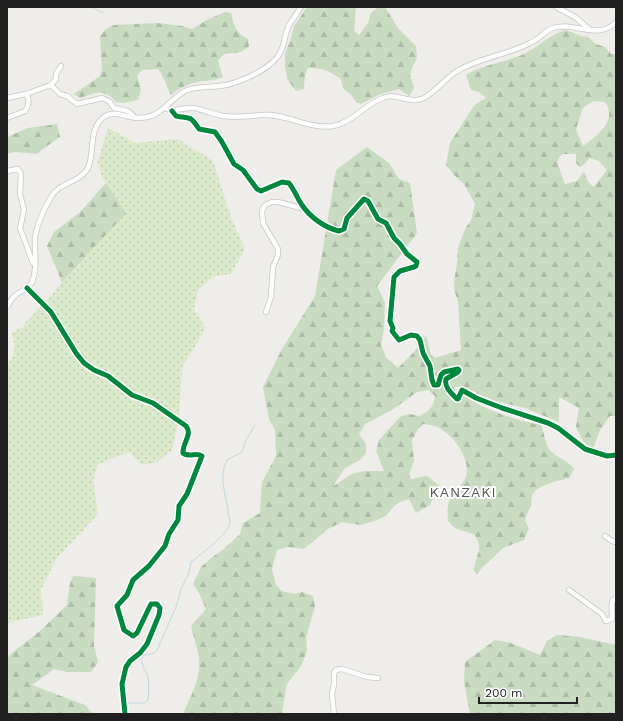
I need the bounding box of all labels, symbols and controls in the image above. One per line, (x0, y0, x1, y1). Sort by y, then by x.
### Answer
district label: KANZAKI (429, 484, 497, 500)
scale bar (479, 679, 577, 705)
text: 200 m (485, 686, 522, 700)

